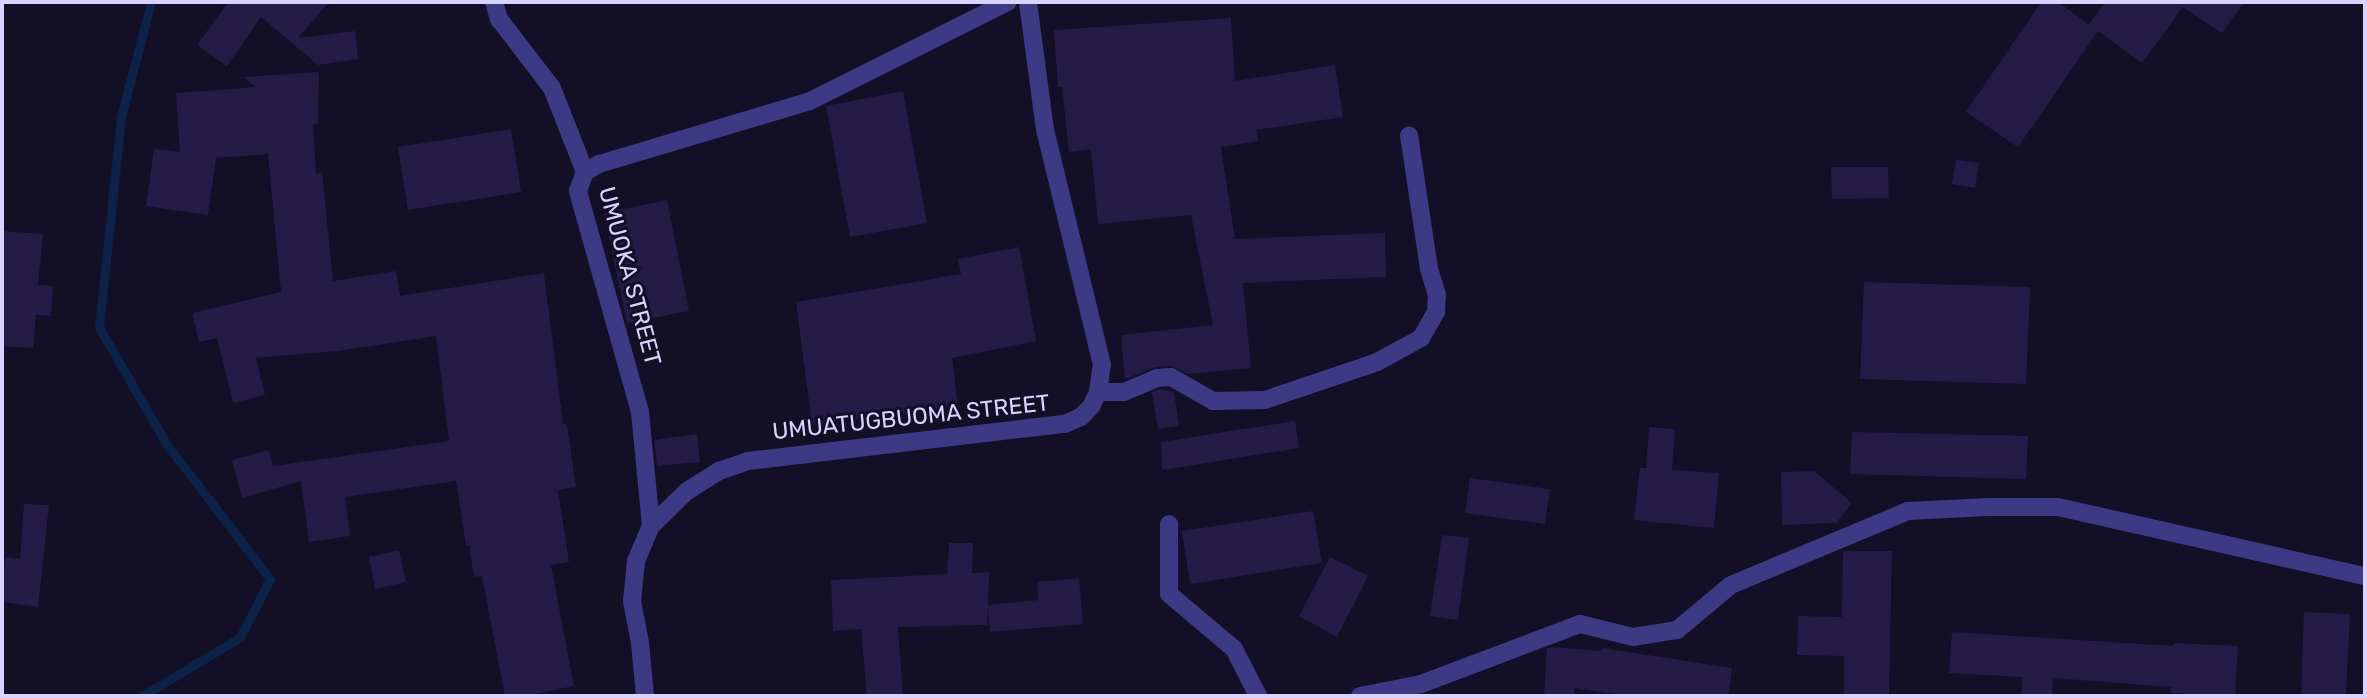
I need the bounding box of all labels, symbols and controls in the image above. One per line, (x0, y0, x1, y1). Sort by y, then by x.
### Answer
street label: UMUOKA STREET (593, 183, 667, 369)
street label: UMUATUGBUOMA STREET (771, 389, 1051, 445)

